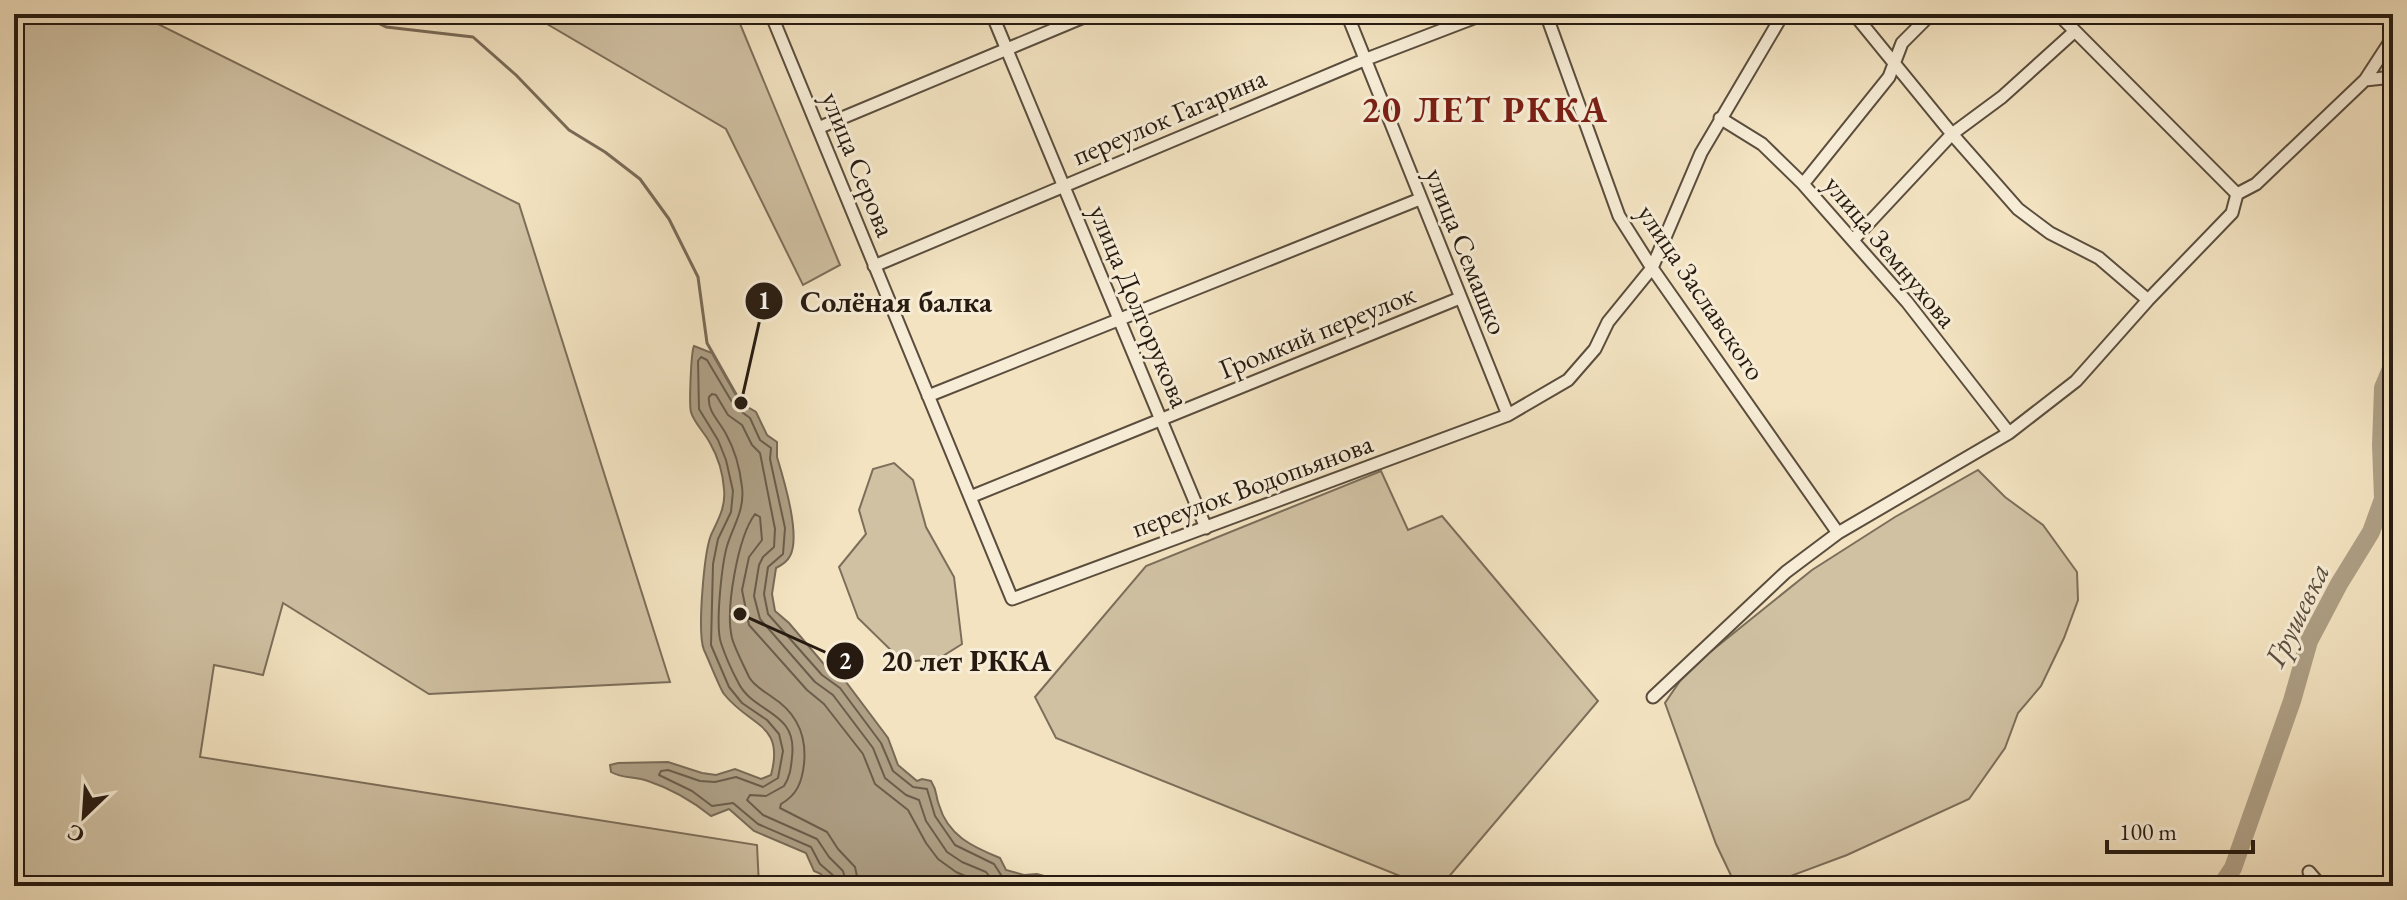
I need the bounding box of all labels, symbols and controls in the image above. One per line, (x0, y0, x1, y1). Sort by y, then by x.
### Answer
street label: переулок Гагарина (1067, 59, 1272, 173)
street label: улица Серова (814, 86, 905, 243)
district label: 20 ЛЕТ РККА (1361, 86, 1609, 133)
street label: улица Семашко (1417, 162, 1517, 340)
street label: улица Земнухова (1817, 167, 1966, 336)
street label: улица Заславского (1630, 197, 1774, 387)
street label: улица Долгорукова (1081, 199, 1199, 414)
callout: Солёная балка (744, 274, 1008, 328)
street label: Громкий переулок (1214, 275, 1420, 387)
text: Солёная балка (800, 282, 993, 321)
text: 1 (758, 285, 770, 316)
street label: переулок Водопьянова (1127, 424, 1378, 545)
water label: Грушевка (2254, 556, 2338, 674)
callout: 20 лет РККА (825, 634, 1068, 688)
text: 20 лет РККА (881, 641, 1052, 680)
text: 2 (839, 645, 852, 676)
north arrow (44, 776, 124, 856)
scale bar (2107, 804, 2253, 854)
text: 100 m (2119, 816, 2177, 847)
text: С (63, 817, 89, 850)

